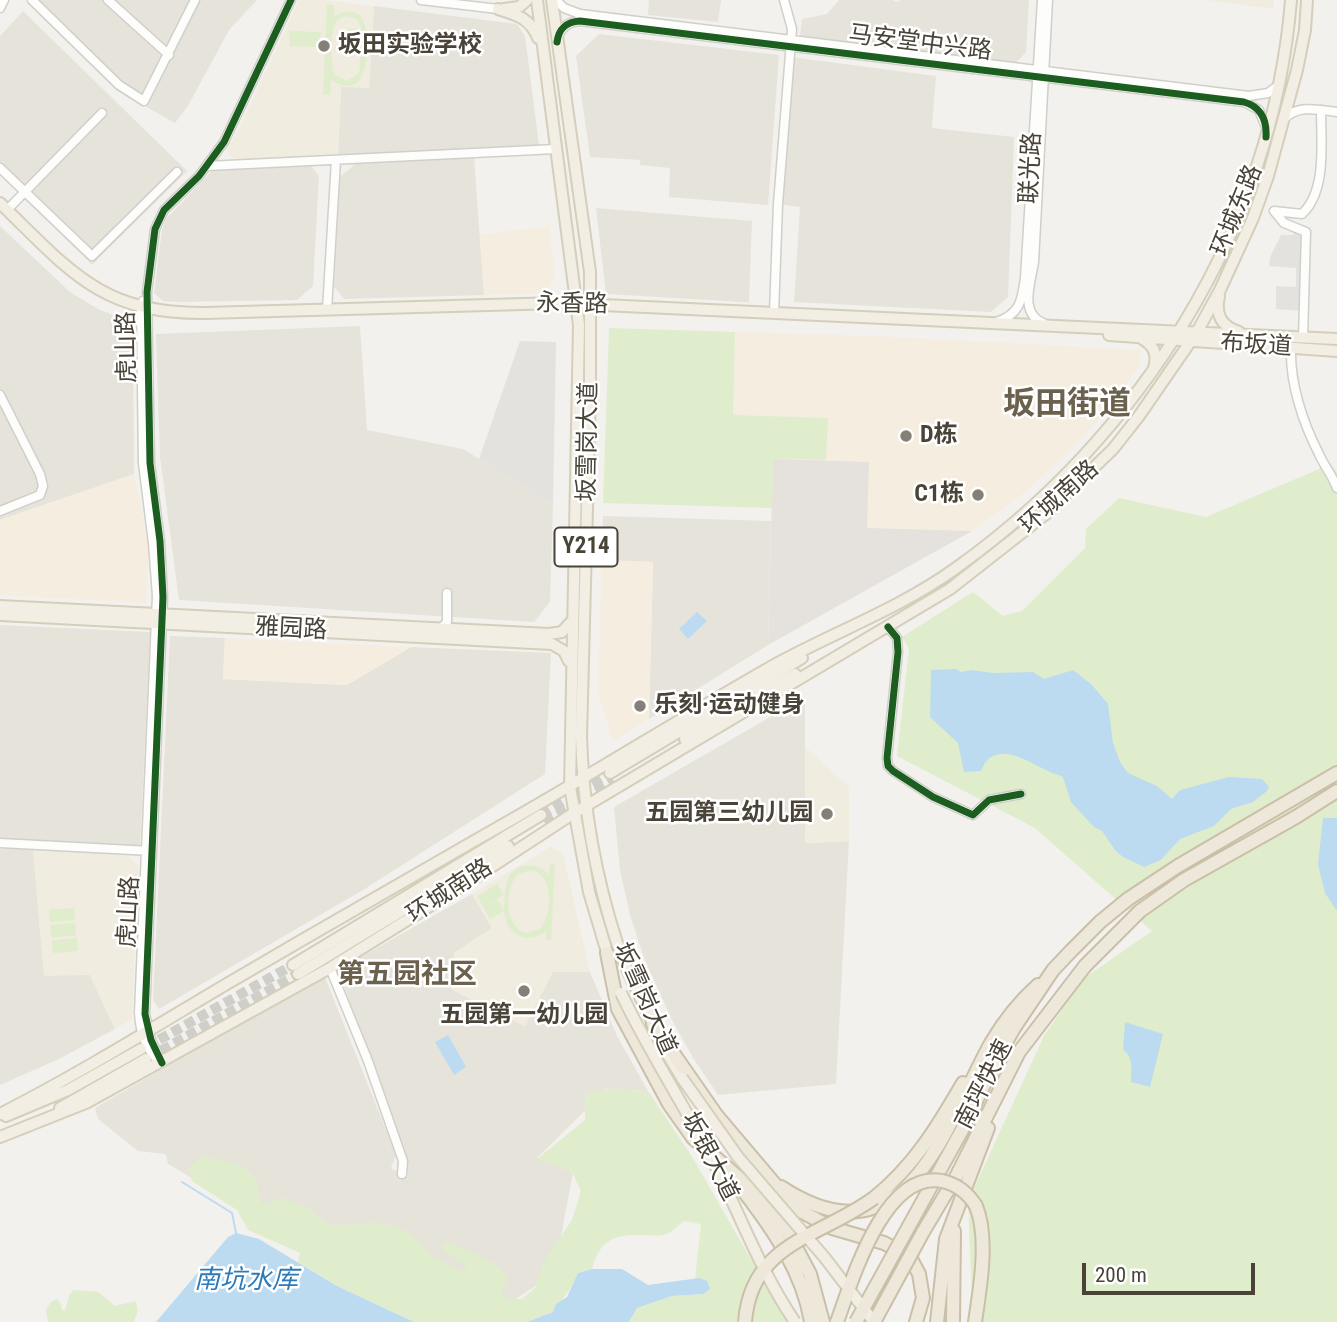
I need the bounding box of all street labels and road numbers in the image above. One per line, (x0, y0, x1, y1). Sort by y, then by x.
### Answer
street label: 马安堂中兴路 (847, 21, 993, 67)
street label: 联光路 (1016, 131, 1048, 205)
street label: 环城东路 (1207, 161, 1269, 261)
street label: 永香路 (536, 290, 608, 320)
street label: 虎山路 (113, 311, 143, 383)
street label: 布坂道 (1219, 329, 1293, 363)
street label: 坂雪岗大道 (574, 382, 604, 502)
street label: 环城南路 (1015, 455, 1105, 541)
road number: Y214 (554, 527, 618, 566)
street label: 雅园路 (254, 614, 328, 646)
street label: 环城南路 (402, 854, 498, 930)
street label: 虎山路 (114, 875, 146, 949)
street label: 坂雪岗大道 (606, 938, 682, 1060)
street label: 南坪快速 (950, 1036, 1020, 1134)
street label: 坂银大道 (674, 1108, 744, 1206)

